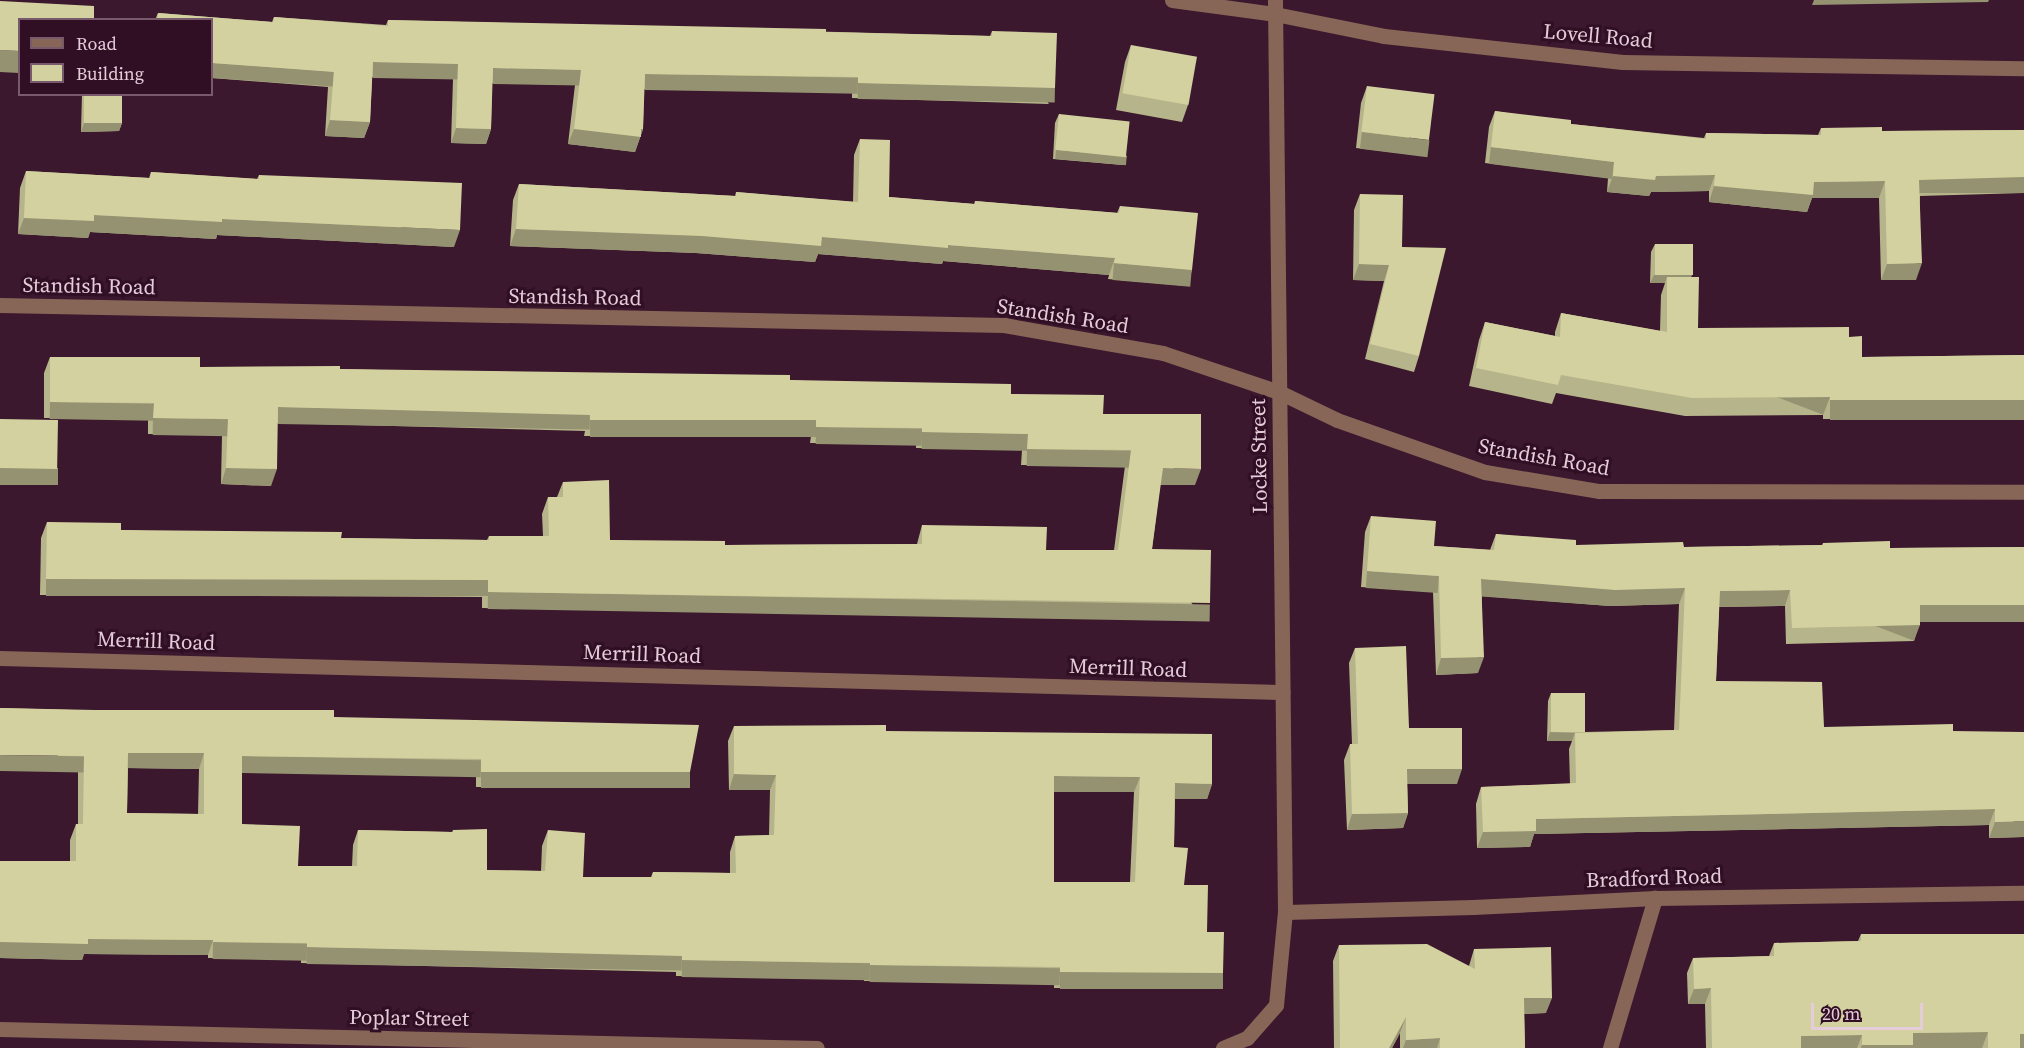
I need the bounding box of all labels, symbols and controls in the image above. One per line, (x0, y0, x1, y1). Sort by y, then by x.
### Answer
legend (18, 18, 213, 96)
street label: Lovell Road (1542, 19, 1654, 53)
text: Road (76, 31, 117, 56)
text: Building (76, 61, 144, 86)
street label: Standish Road (22, 272, 156, 300)
street label: Standish Road (508, 283, 642, 311)
street label: Standish Road (995, 293, 1131, 339)
street label: Locke Street (1245, 398, 1273, 514)
street label: Standish Road (1476, 433, 1612, 481)
street label: Merrill Road (96, 626, 216, 656)
street label: Merrill Road (582, 639, 702, 669)
street label: Merrill Road (1068, 653, 1188, 683)
street label: Bradford Road (1586, 863, 1722, 893)
scale bar (1814, 991, 1926, 1029)
text: 20 m (1822, 1001, 1860, 1026)
street label: Poplar Street (349, 1004, 469, 1032)

